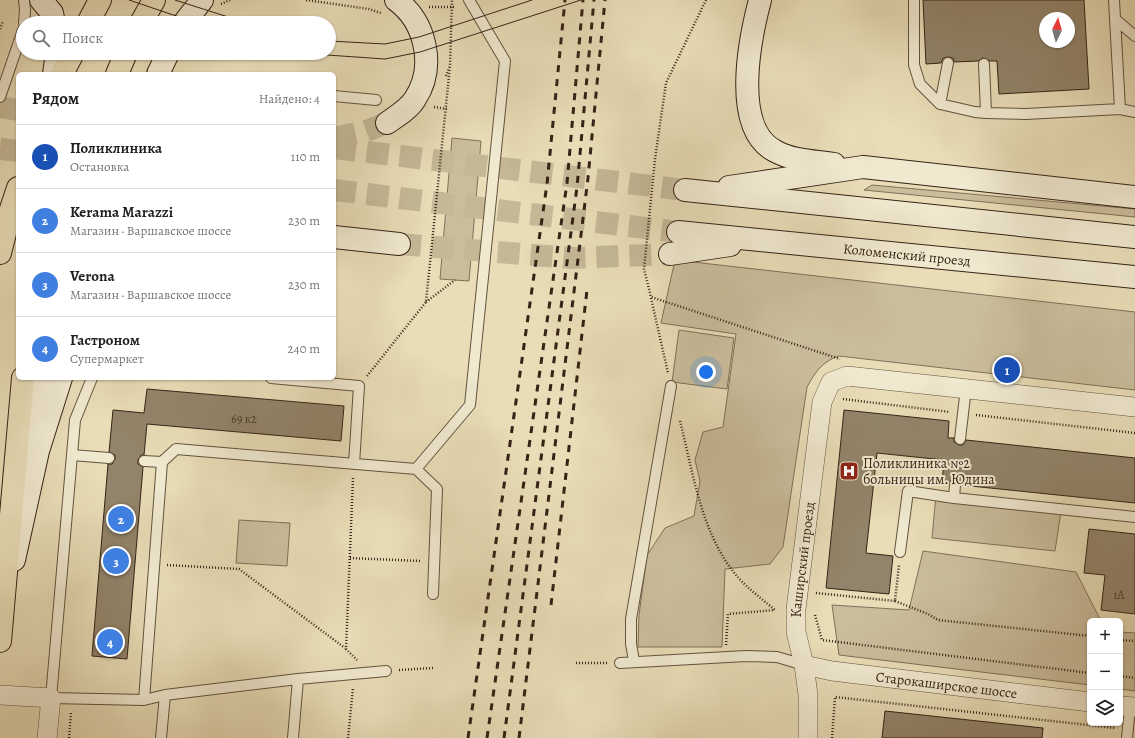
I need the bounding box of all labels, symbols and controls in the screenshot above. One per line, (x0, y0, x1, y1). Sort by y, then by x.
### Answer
north arrow (1039, 12, 1075, 48)
search box (16, 16, 336, 60)
icon: search (30, 27, 52, 49)
text: Поиск (62, 28, 103, 48)
text: Рядом (32, 87, 79, 110)
text: Найдено: 4 (259, 90, 320, 107)
text: Поликлиника (70, 138, 162, 158)
text: 1 (43, 148, 47, 165)
text: 110 m (291, 148, 320, 165)
text: Остановка (70, 158, 129, 175)
text: Kerama Marazzi (70, 202, 173, 222)
text: 2 (42, 212, 48, 229)
text: 230 m (288, 212, 320, 229)
text: Магазин · Варшавское шоссе (70, 222, 231, 239)
street label: Коломенский проезд (842, 239, 972, 270)
text: Verona (70, 266, 115, 286)
text: 3 (42, 276, 48, 293)
text: 230 m (288, 276, 320, 293)
text: Магазин · Варшавское шоссе (70, 286, 231, 303)
text: Гастроном (70, 330, 140, 350)
text: 4 (42, 340, 48, 357)
text: 240 m (288, 340, 320, 357)
text: Супермаркет (70, 350, 144, 367)
pin: 1 (994, 355, 1020, 385)
your location (696, 362, 716, 382)
house number: 69 к2 (231, 411, 257, 427)
place label: Поликлиника №2 больницы им. Юдина (863, 454, 995, 489)
hospital icon: Поликлиника №2 больницы им. Юдина (838, 460, 860, 482)
street label: Каширский проезд (787, 500, 819, 618)
pin: 2 (108, 504, 134, 534)
pin: 3 (103, 546, 129, 576)
house number: 1А (1113, 587, 1126, 603)
map controls (1087, 618, 1123, 726)
button: + (1087, 618, 1123, 654)
pin: 4 (97, 627, 123, 657)
button: − (1087, 654, 1123, 690)
street label: Старокаширское шоссе (875, 667, 1018, 703)
button: layers (1087, 690, 1123, 726)

